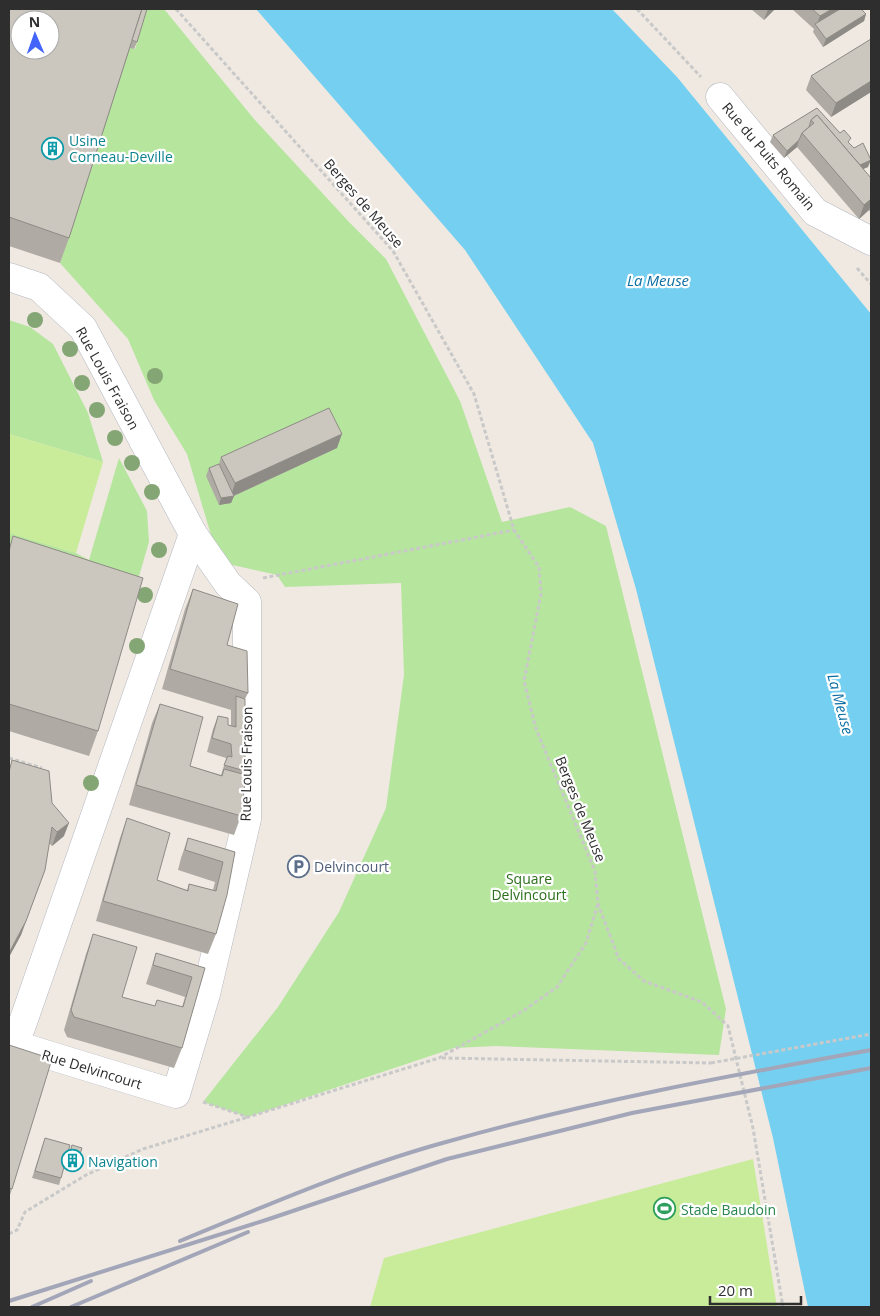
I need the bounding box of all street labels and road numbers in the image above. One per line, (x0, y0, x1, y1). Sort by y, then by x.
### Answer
street label: Rue du Puits Romain (718, 98, 820, 214)
street label: Berges de Meuse (320, 154, 408, 252)
street label: Rue Louis Fraison (72, 323, 144, 433)
street label: Rue Louis Fraison (235, 706, 257, 822)
street label: Berges de Meuse (551, 753, 611, 865)
street label: Rue Delvincourt (40, 1045, 144, 1093)

